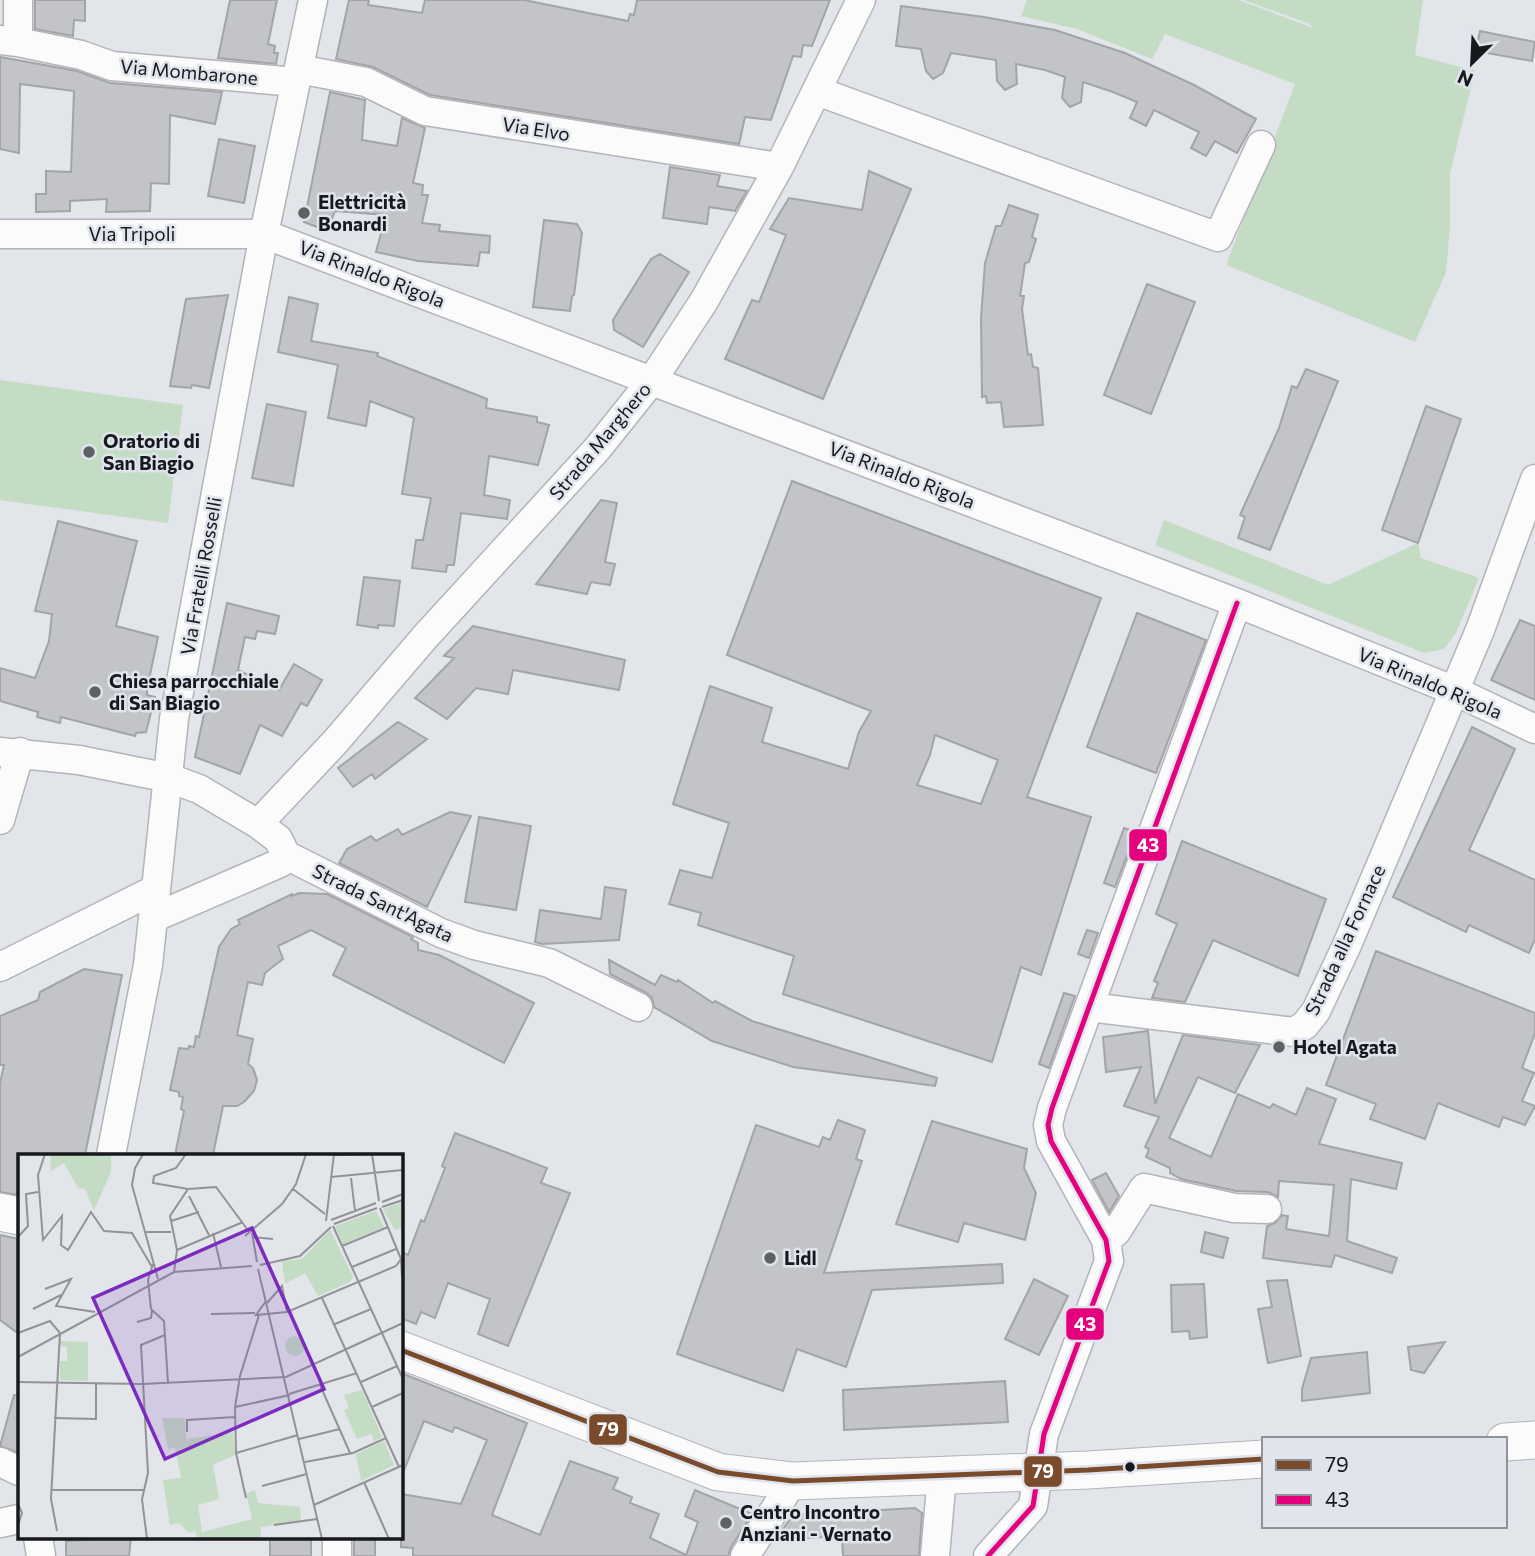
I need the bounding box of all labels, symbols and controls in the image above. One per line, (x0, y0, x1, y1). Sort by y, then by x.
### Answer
north arrow (1437, 28, 1507, 98)
street label: Via Mombarone (119, 54, 259, 89)
text: N (1454, 66, 1476, 92)
street label: Via Elvo (501, 112, 572, 145)
place label: Elettricità Bonardi (318, 190, 406, 235)
marker: Elettricità Bonardi (296, 205, 312, 221)
street label: Via Tripoli (89, 222, 175, 245)
street label: Via Rinaldo Rigola (296, 235, 448, 312)
street label: Strada Marghero (544, 377, 655, 504)
place label: Oratorio di San Biagio (103, 429, 200, 474)
street label: Via Rinaldo Rigola (826, 436, 978, 513)
marker: Oratorio di San Biagio (81, 444, 97, 460)
street label: Via Fratelli Rosselli (175, 495, 226, 657)
street label: Via Rinaldo Rigola (1355, 642, 1506, 723)
place label: Chiesa parrocchiale di San Biagio (109, 669, 279, 714)
marker: Chiesa parrocchiale di San Biagio (87, 684, 103, 700)
line badge: 43 (1128, 828, 1168, 862)
text: 43 (1137, 833, 1159, 856)
street label: Strada Sant'Agata (309, 859, 457, 947)
street label: Strada alla Fornace (1300, 861, 1390, 1019)
place label: Hotel Agata (1293, 1035, 1397, 1058)
marker: Hotel Agata (1271, 1039, 1287, 1055)
inset map (18, 1154, 402, 1538)
place label: Lidl (784, 1246, 817, 1269)
marker: Lidl (762, 1250, 778, 1266)
line badge: 43 (1065, 1307, 1105, 1341)
text: 43 (1074, 1312, 1096, 1335)
line badge: 79 (588, 1413, 628, 1446)
text: 79 (597, 1417, 619, 1440)
legend (1262, 1437, 1507, 1528)
text: 79 (1325, 1451, 1349, 1476)
line badge: 79 (1023, 1455, 1063, 1488)
text: 79 (1032, 1459, 1054, 1482)
unlabelled marker (1123, 1460, 1137, 1474)
text: 43 (1325, 1486, 1350, 1511)
place label: Centro Incontro Anziani - Vernato (740, 1500, 892, 1545)
marker: Centro Incontro Anziani - Vernato (718, 1515, 734, 1531)

